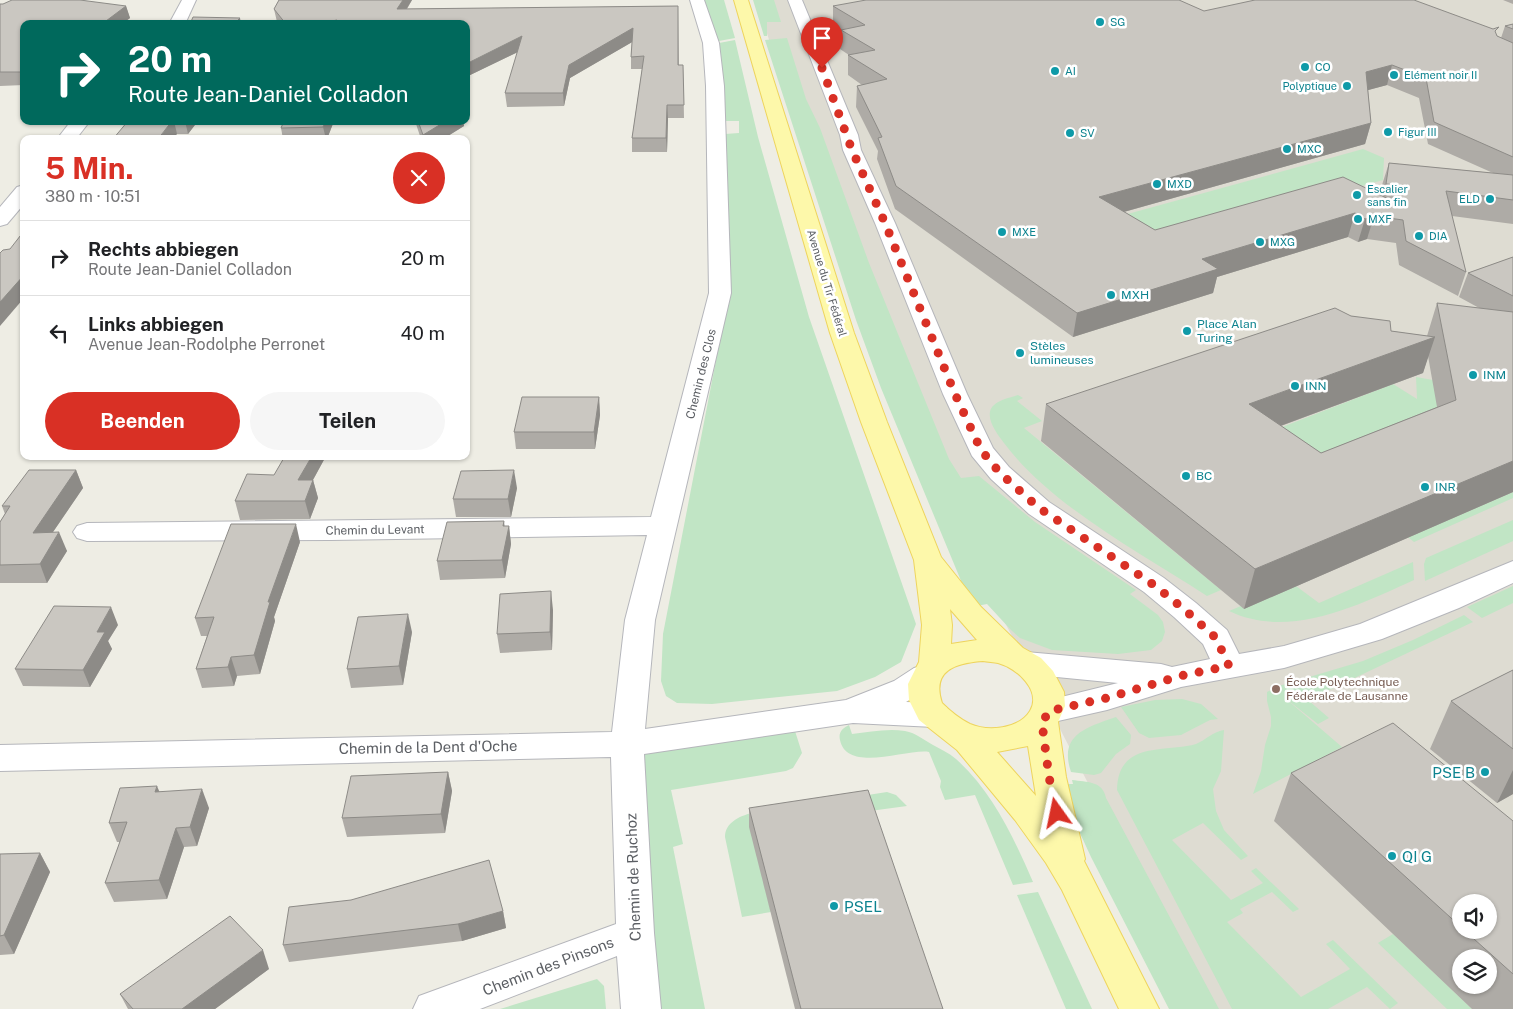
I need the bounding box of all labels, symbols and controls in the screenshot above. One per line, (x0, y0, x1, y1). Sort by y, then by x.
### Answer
marker: SG (1094, 16, 1106, 28)
place label: SG (1110, 16, 1125, 28)
pin (801, 17, 843, 68)
icon: arrive (808, 24, 836, 52)
text: 20 m (128, 39, 212, 80)
icon: right (45, 40, 110, 105)
marker: CO (1299, 61, 1311, 73)
place label: CO (1315, 61, 1331, 73)
marker: AI (1049, 65, 1061, 77)
place label: AI (1065, 65, 1076, 77)
marker: Elément noir II (1388, 69, 1400, 81)
place label: Elément noir II (1404, 69, 1477, 81)
place label: Polyptique (1282, 80, 1337, 92)
marker: Polyptique (1341, 80, 1353, 92)
text: Route Jean-Daniel Colladon (128, 81, 409, 107)
marker: Figur III (1382, 126, 1394, 138)
place label: Figur III (1398, 126, 1437, 138)
marker: SV (1064, 127, 1076, 139)
place label: SV (1080, 127, 1095, 139)
marker: MXC (1281, 143, 1293, 155)
place label: MXC (1297, 143, 1322, 155)
text: 5 Min. (45, 150, 134, 186)
button: close (393, 152, 445, 204)
marker: MXD (1151, 178, 1163, 190)
place label: MXD (1167, 178, 1192, 190)
place label: Escalier sans fin (1367, 183, 1408, 208)
text: 380 m · 10:51 (45, 187, 141, 206)
marker: Escalier sans fin (1351, 189, 1363, 201)
place label: ELD (1459, 193, 1480, 205)
marker: ELD (1484, 193, 1496, 205)
marker: MXF (1352, 213, 1364, 225)
place label: MXF (1368, 213, 1392, 225)
marker: MXE (996, 226, 1008, 238)
place label: MXE (1012, 226, 1036, 238)
street label: Avenue du Tir Fédéral (805, 228, 849, 338)
marker: DIA (1413, 230, 1425, 242)
place label: DIA (1429, 230, 1448, 242)
marker: MXG (1254, 236, 1266, 248)
place label: MXG (1270, 236, 1295, 248)
text: Rechts abbiegen (88, 238, 239, 260)
icon: right (45, 244, 73, 272)
text: 20 m (401, 247, 445, 269)
text: Route Jean-Daniel Colladon (88, 260, 292, 279)
place label: MXH (1121, 288, 1149, 302)
marker: MXH (1105, 289, 1117, 301)
text: Links abbiegen (88, 313, 224, 335)
place label: Place Alan Turing (1197, 317, 1257, 345)
icon: left (45, 319, 73, 347)
text: 40 m (400, 322, 445, 344)
marker: Place Alan Turing (1181, 325, 1193, 337)
street label: Chemin des Clos (683, 327, 719, 421)
text: Avenue Jean-Rodolphe Perronet (88, 335, 325, 354)
place label: Stèles lumineuses (1030, 339, 1093, 367)
marker: Stèles lumineuses (1014, 347, 1026, 359)
place label: INM (1483, 368, 1506, 382)
marker: INM (1467, 369, 1479, 381)
place label: INN (1305, 379, 1327, 393)
marker: INN (1289, 380, 1301, 392)
button: Beenden (45, 392, 240, 450)
button: Teilen (250, 392, 445, 450)
place label: BC (1196, 469, 1212, 483)
marker: BC (1180, 470, 1192, 482)
place label: INR (1435, 480, 1456, 494)
marker: INR (1419, 481, 1431, 493)
street label: Chemin du Levant (325, 522, 425, 538)
place label: École Polytechnique Fédérale de Lausanne (1286, 675, 1408, 703)
marker: École Polytechnique Fédérale de Lausanne (1270, 683, 1282, 695)
street label: Chemin de la Dent d'Oche (338, 737, 518, 757)
place label: PSE B (1432, 764, 1475, 781)
marker: PSE B (1479, 766, 1491, 778)
position arrow (1030, 786, 1082, 838)
street label: Chemin de Ruchoz (622, 813, 644, 941)
place label: QI G (1402, 848, 1432, 865)
marker: QI G (1386, 850, 1398, 862)
map controls (1452, 894, 1497, 994)
button: sound (1452, 894, 1497, 939)
place label: PSEL (844, 898, 882, 915)
marker: PSEL (828, 900, 840, 912)
street label: Chemin des Pinsons (480, 933, 616, 999)
button: layers (1452, 949, 1497, 994)

